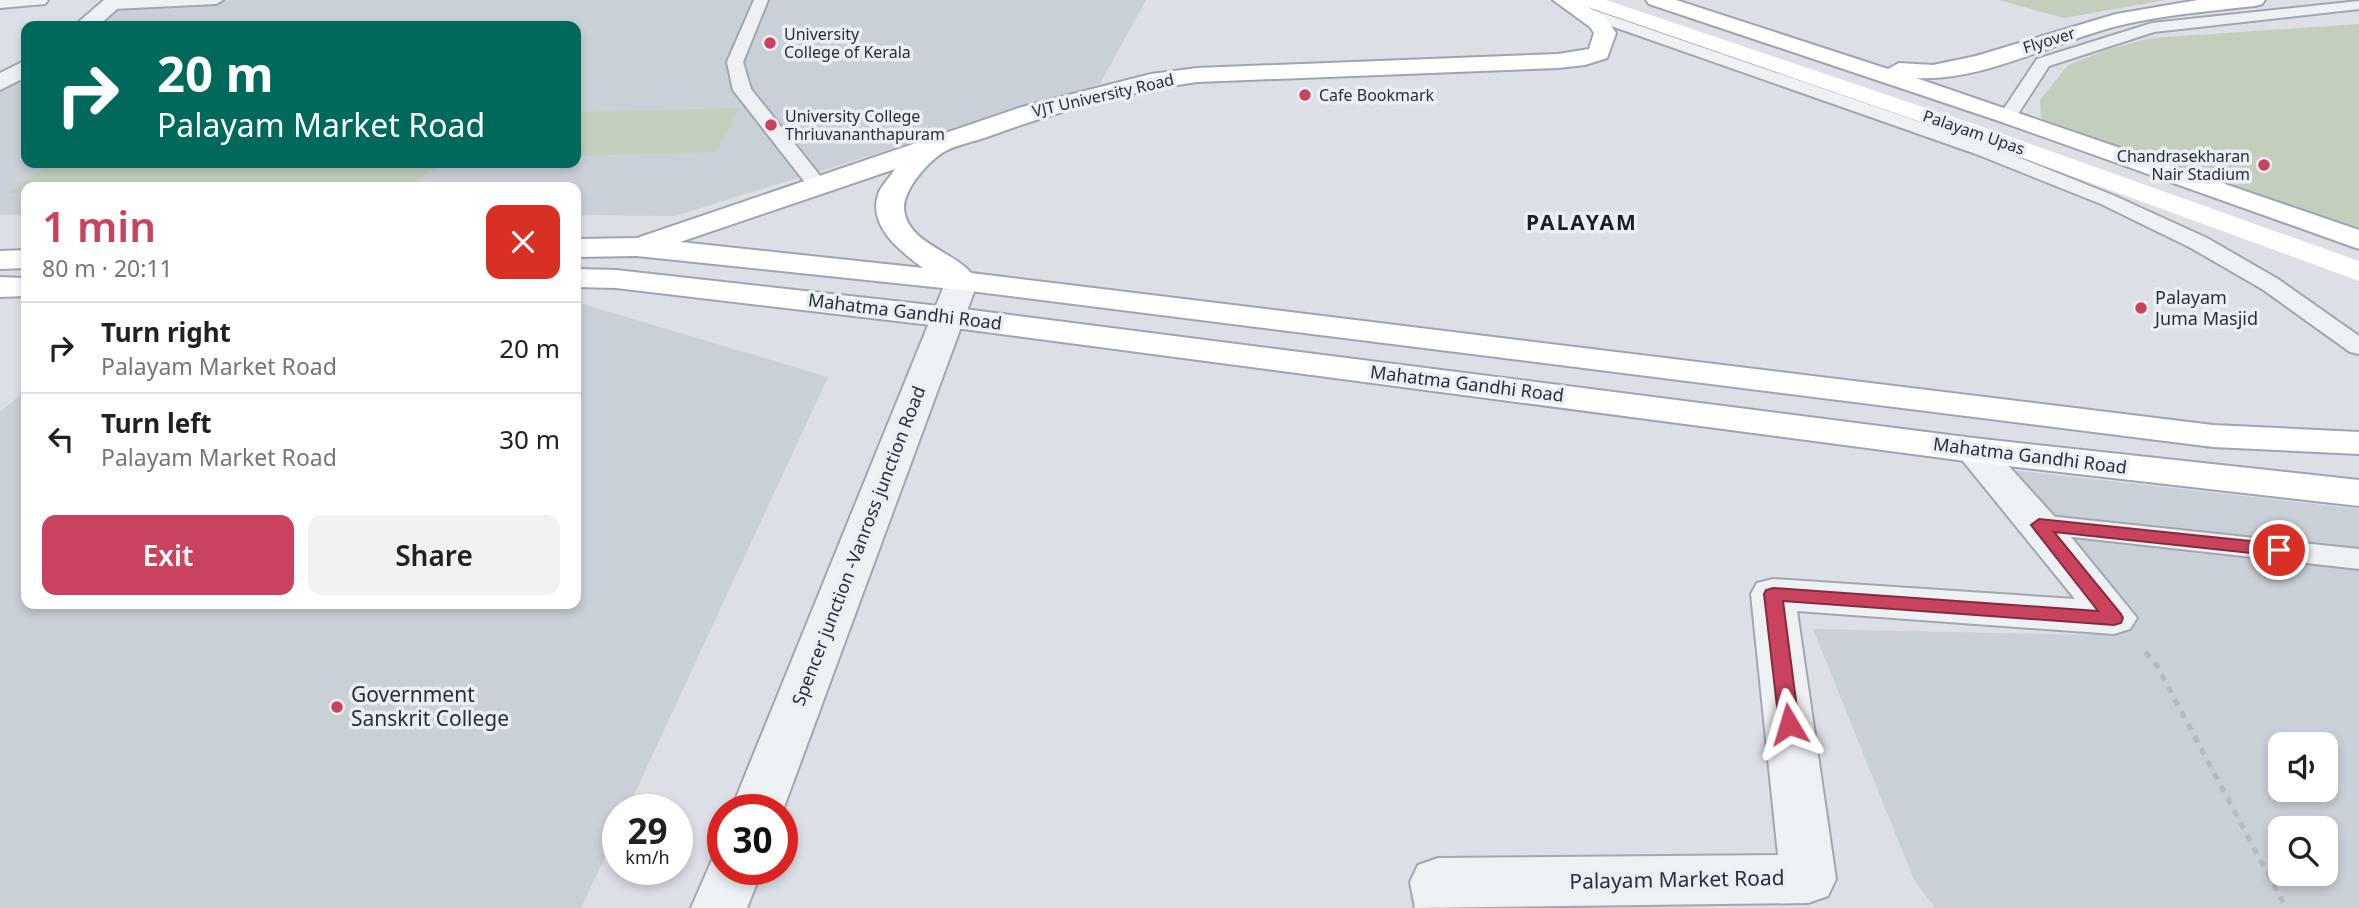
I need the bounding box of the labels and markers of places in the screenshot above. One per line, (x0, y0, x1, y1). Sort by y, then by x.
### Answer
place label: University College of Kerala (784, 23, 911, 63)
marker: University College of Kerala (762, 35, 778, 51)
place label: Cafe Bookmark (1319, 84, 1435, 106)
marker: Cafe Bookmark (1297, 87, 1313, 103)
place label: University College Thriuvananthapuram (785, 105, 945, 145)
marker: University College Thriuvananthapuram (763, 117, 779, 133)
place label: Chandrasekharan Nair Stadium (2117, 145, 2250, 185)
marker: Chandrasekharan Nair Stadium (2256, 157, 2272, 173)
place label: Palayam Juma Masjid (2153, 285, 2258, 330)
marker: Palayam Juma Masjid (2133, 300, 2149, 316)
pin (2249, 520, 2309, 580)
place label: Government Sanskrit College (351, 680, 509, 732)
marker: Government Sanskrit College (329, 699, 345, 715)

